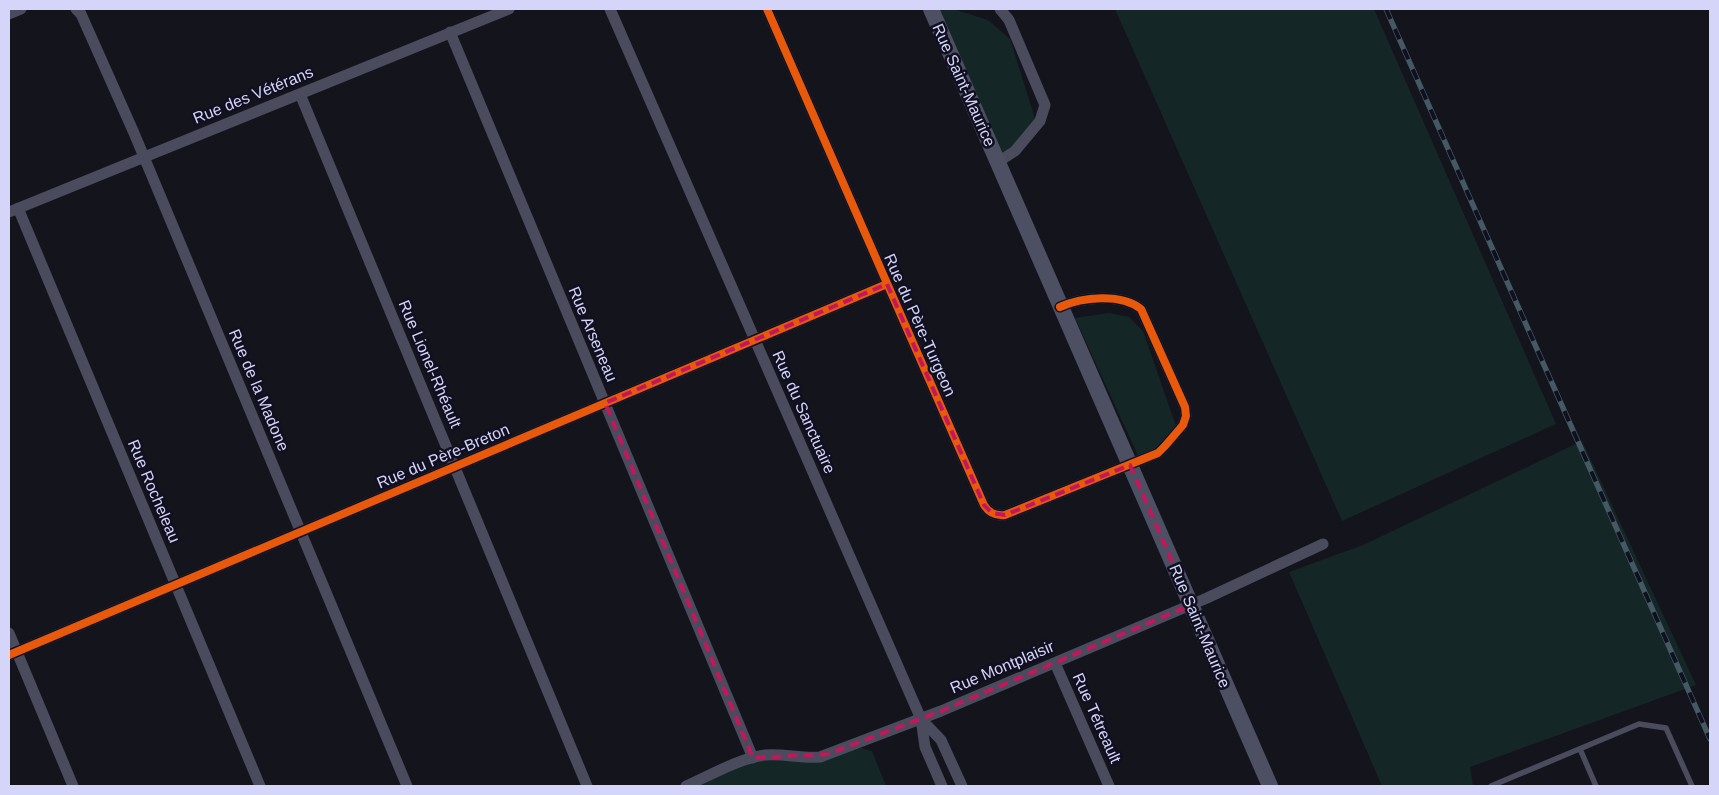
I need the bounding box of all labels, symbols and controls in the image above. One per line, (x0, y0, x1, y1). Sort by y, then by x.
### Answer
street label: Rue Saint-Maurice (929, 21, 999, 149)
street label: Rue des Vétérans (190, 63, 316, 127)
street label: Rue du Père-Turgeon (881, 251, 959, 399)
street label: Rue Arseneau (565, 284, 621, 384)
street label: Rue Lionel-Rhéault (395, 298, 465, 431)
street label: Rue de la Madone (226, 326, 292, 454)
street label: Rue du Sanctuaire (769, 348, 839, 476)
street label: Rue du Père-Breton (374, 420, 512, 492)
street label: Rue Rocheleau (125, 437, 183, 545)
street label: Rue Saint-Maurice (1166, 562, 1234, 690)
street label: Rue Montplaisir (948, 637, 1057, 697)
street label: Rue Tétreault (1070, 670, 1125, 766)

